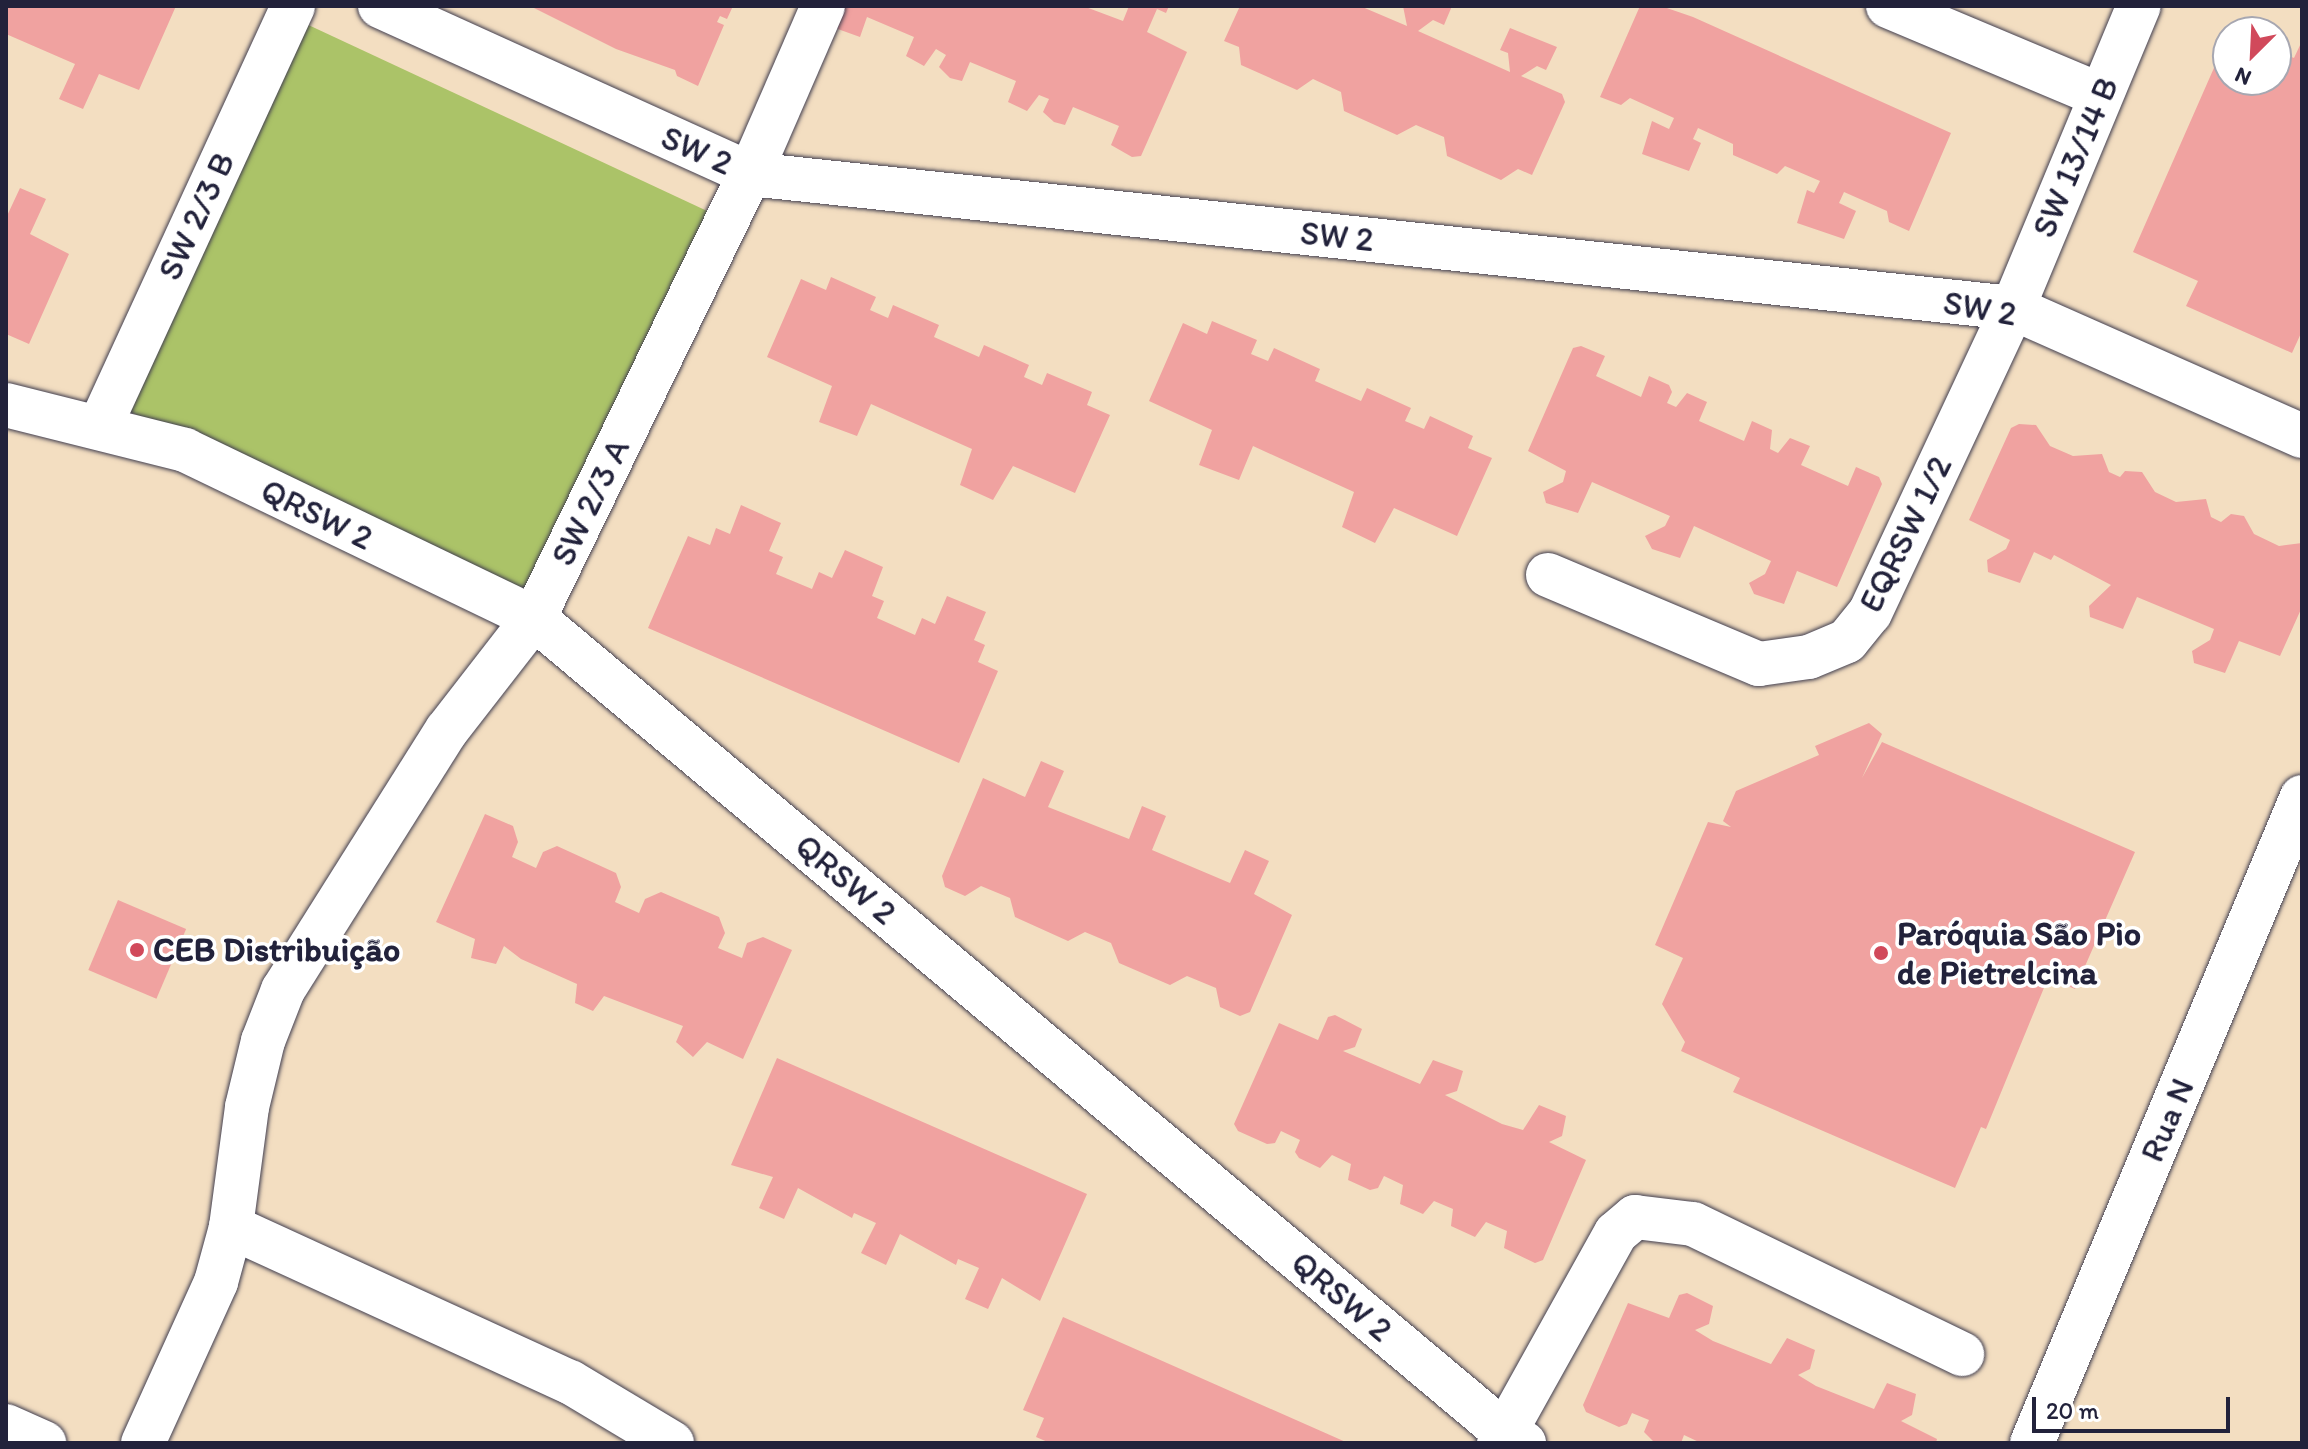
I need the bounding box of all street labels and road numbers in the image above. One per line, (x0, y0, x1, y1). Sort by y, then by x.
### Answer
street label: SW 13/14 B (2023, 71, 2127, 243)
street label: SW 2 (655, 116, 739, 184)
street label: SW 2/3 B (149, 146, 243, 286)
street label: SW 2 (1298, 212, 1376, 260)
street label: SW 2 (1940, 282, 2020, 334)
street label: SW 2/3 A (542, 432, 638, 572)
street label: EQRSW 1/2 (1850, 449, 1960, 619)
street label: QRSW 2 (254, 469, 380, 559)
street label: QRSW 2 (787, 825, 905, 933)
street label: Rua N (2131, 1072, 2203, 1168)
street label: QRSW 2 (1283, 1242, 1401, 1350)

